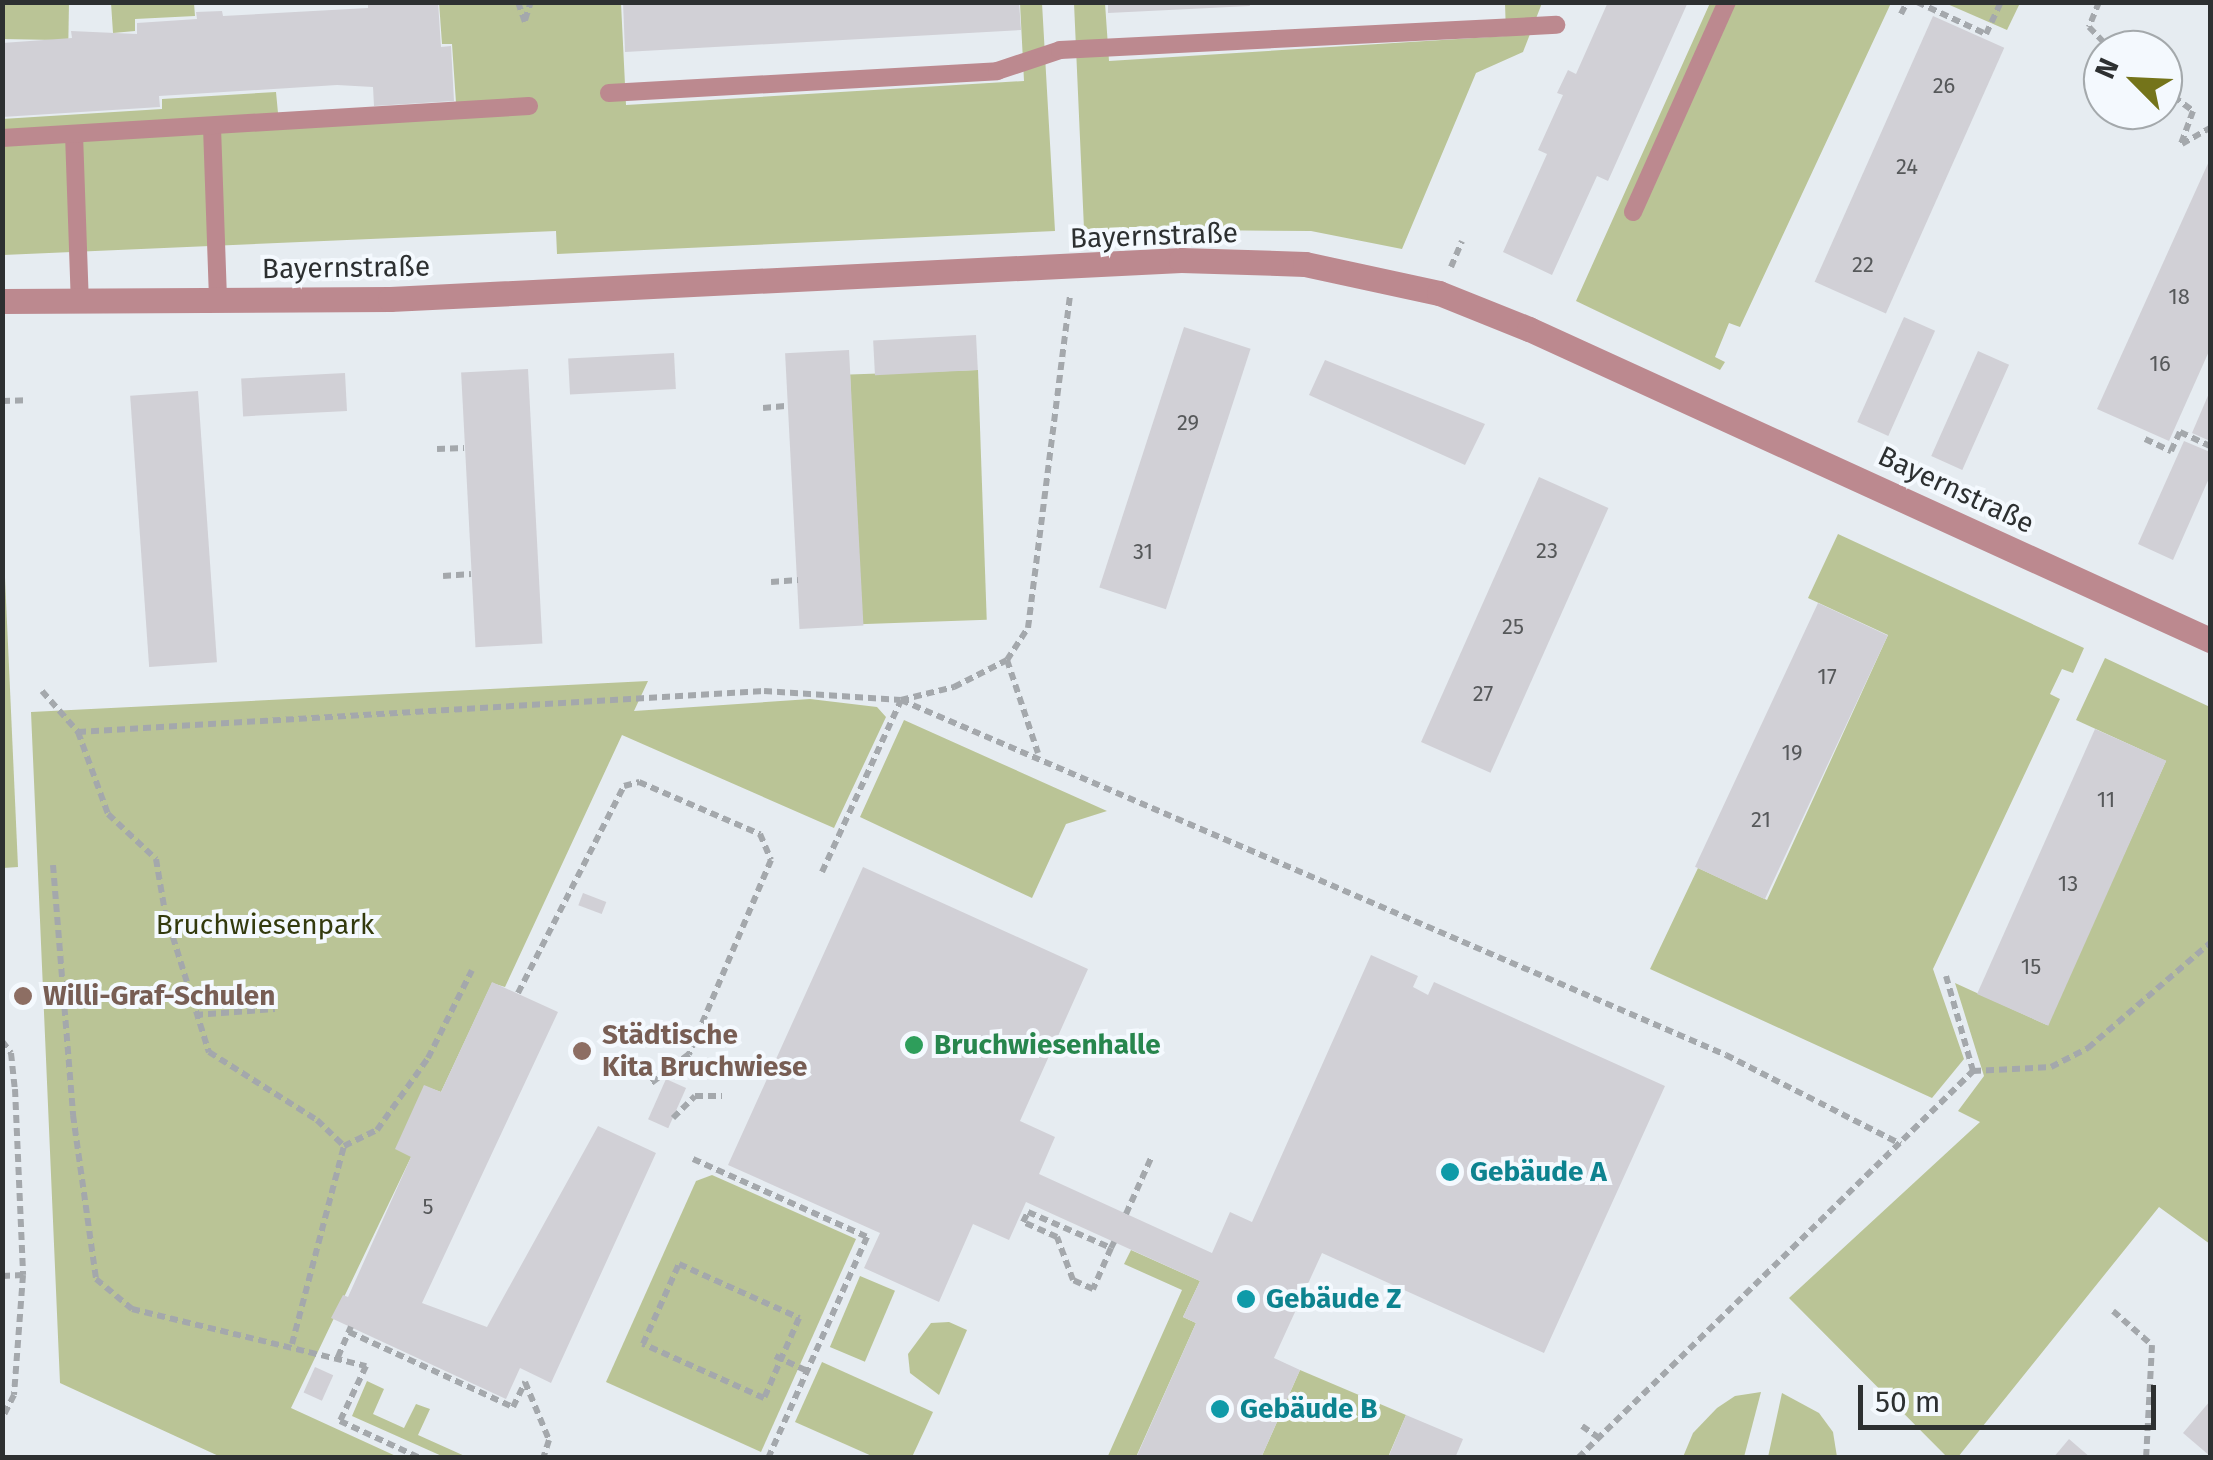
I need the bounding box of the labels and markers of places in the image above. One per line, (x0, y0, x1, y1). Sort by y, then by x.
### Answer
place label: Willi-Graf-Schulen (43, 979, 275, 1013)
marker: Willi-Graf-Schulen (12, 985, 34, 1007)
place label: Städtische Kita Bruchwiese (602, 1018, 807, 1084)
place label: Bruchwiesenhalle (934, 1028, 1161, 1062)
marker: Bruchwiesenhalle (903, 1034, 925, 1056)
marker: Städtische Kita Bruchwiese (571, 1040, 593, 1062)
place label: Gebäude A (1470, 1155, 1607, 1189)
marker: Gebäude A (1439, 1161, 1461, 1183)
place label: Gebäude Z (1266, 1282, 1401, 1316)
marker: Gebäude Z (1235, 1288, 1257, 1310)
place label: Gebäude B (1240, 1392, 1377, 1426)
marker: Gebäude B (1209, 1398, 1231, 1420)

